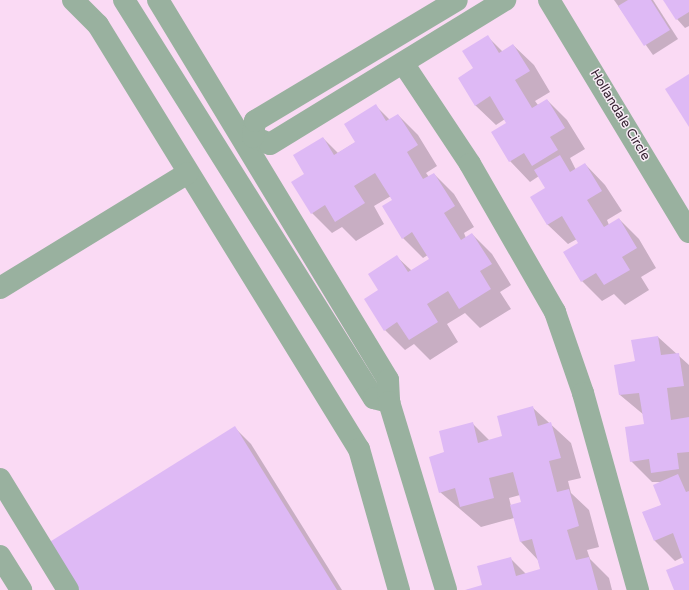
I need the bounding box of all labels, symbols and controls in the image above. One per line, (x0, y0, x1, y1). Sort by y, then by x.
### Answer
street label: Hollandale Circle (587, 67, 653, 163)

